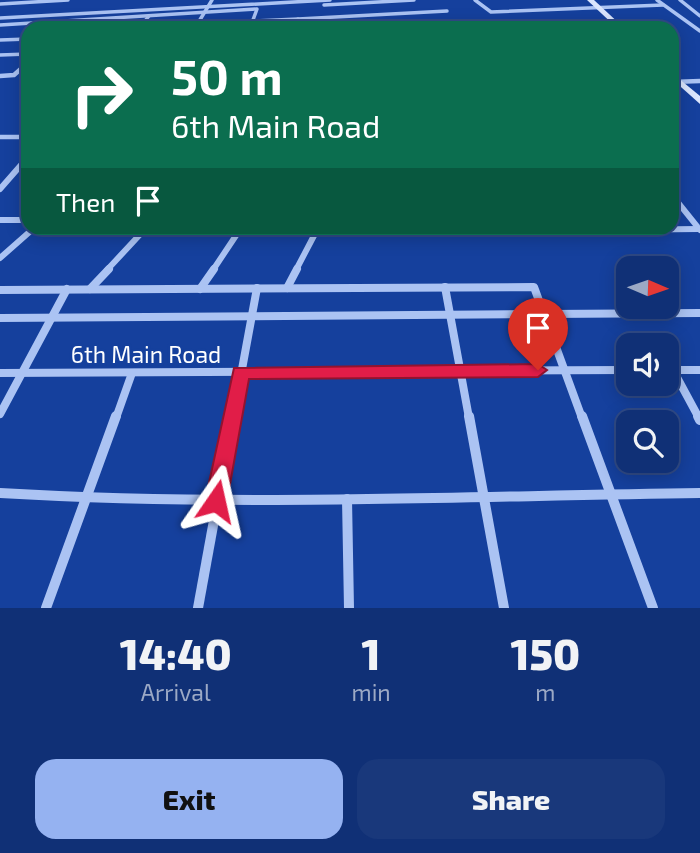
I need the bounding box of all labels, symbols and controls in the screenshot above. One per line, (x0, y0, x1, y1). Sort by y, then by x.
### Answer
text: 50 m (171, 46, 283, 105)
icon: right (56, 49, 147, 140)
text: 6th Main Road (171, 106, 380, 144)
icon: arrive (129, 182, 167, 220)
text: Then (56, 186, 115, 217)
north arrow (616, 256, 679, 318)
map controls (616, 256, 679, 473)
pin (508, 298, 568, 370)
icon: arrive (519, 309, 557, 347)
button: sound (616, 333, 679, 396)
street label: 6th Main Road (71, 340, 221, 368)
button: search (616, 410, 679, 473)
position arrow (179, 464, 253, 538)
text: 14:40 (120, 628, 232, 678)
text: 1 (362, 628, 381, 678)
text: 150 (511, 628, 580, 678)
text: Arrival (141, 678, 211, 706)
text: min (351, 678, 391, 706)
text: m (535, 678, 555, 706)
button: Exit (35, 759, 343, 839)
button: Share (357, 759, 665, 839)

